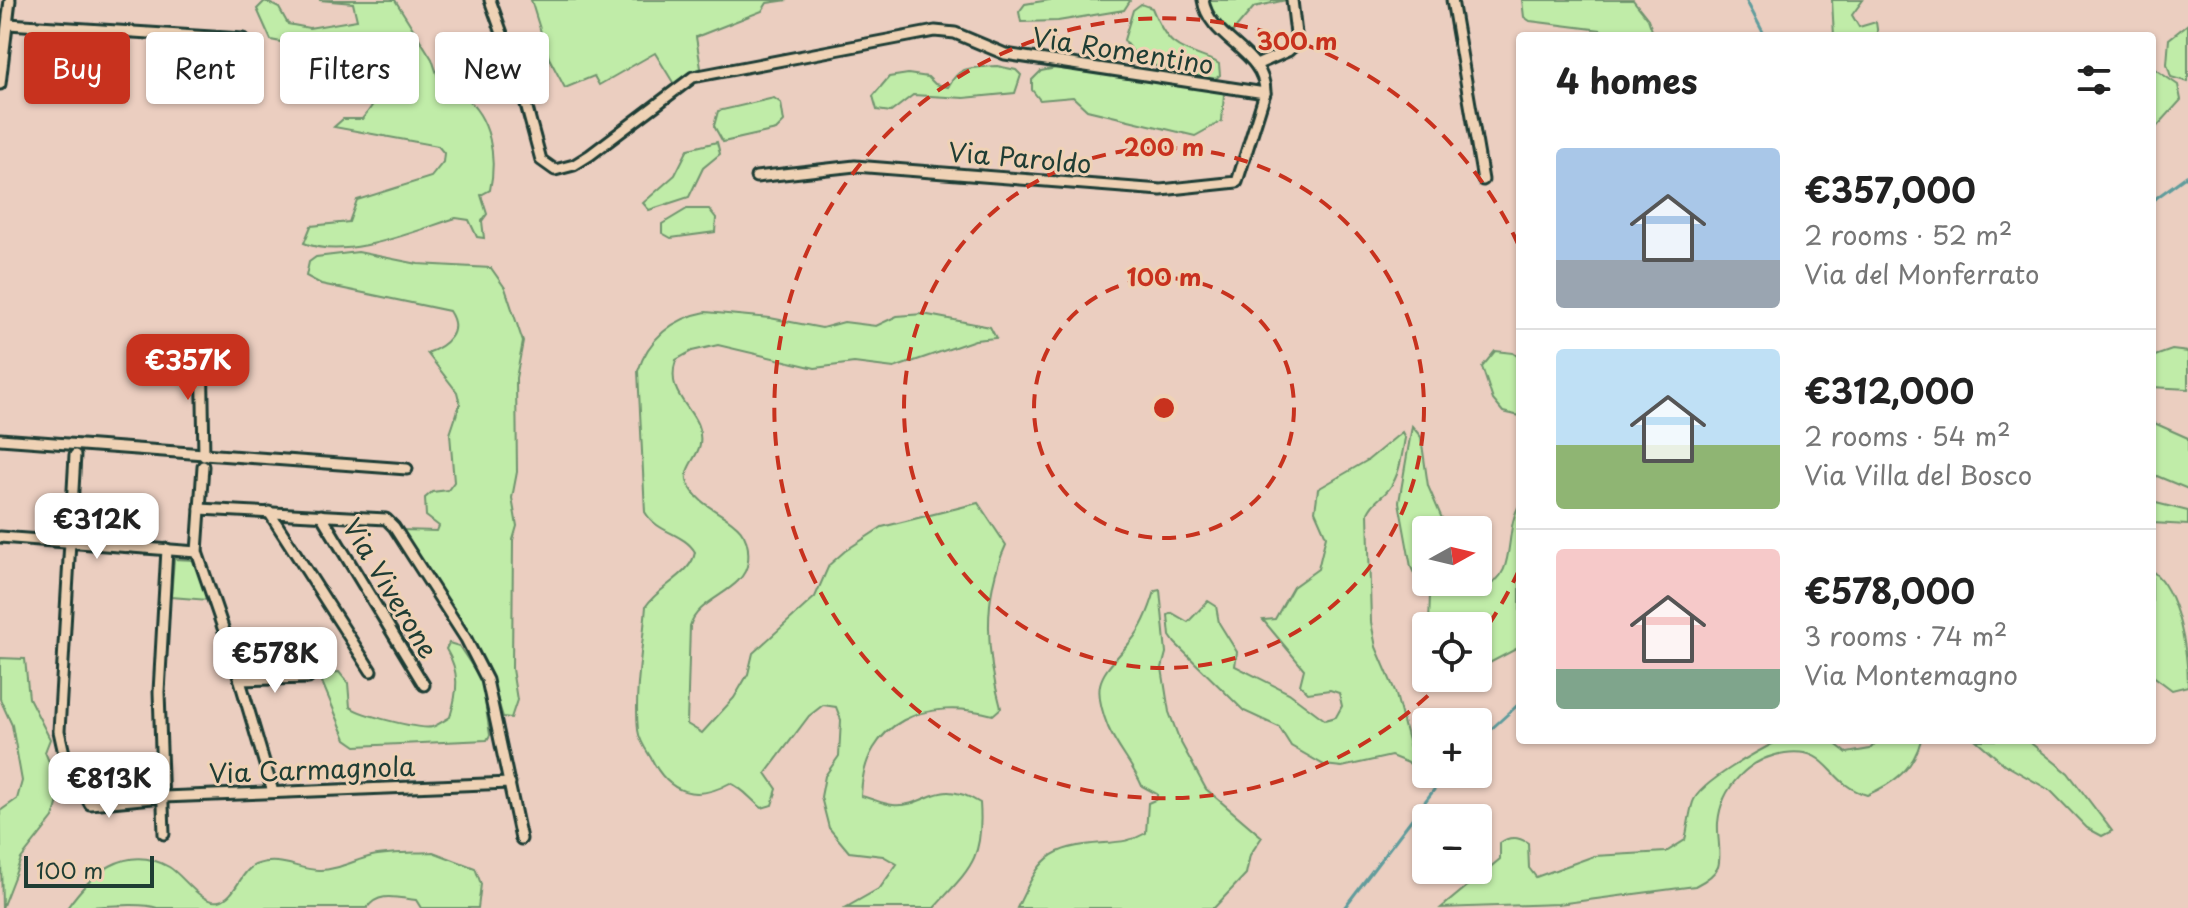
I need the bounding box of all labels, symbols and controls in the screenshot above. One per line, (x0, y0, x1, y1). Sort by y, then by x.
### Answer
street label: Via Romentino (1029, 16, 1217, 84)
text: 300 m (1256, 22, 1338, 58)
chip: Buy (24, 32, 130, 104)
chip: Rent (146, 32, 264, 104)
chip: Filters (280, 32, 419, 104)
chip: New (435, 32, 549, 104)
text: 4 homes (1556, 54, 1698, 106)
icon: filters (2072, 58, 2116, 102)
text: 200 m (1124, 128, 1204, 164)
street label: Via Paroldo (947, 131, 1093, 183)
text: €357,000 (1804, 163, 1976, 215)
icon: home (1620, 180, 1716, 276)
text: 2 rooms · 52 m² (1804, 215, 2012, 254)
text: Via del Monferrato (1804, 254, 2040, 293)
text: 100 m (1127, 258, 1201, 294)
pin: €357K (132, 334, 244, 402)
text: €357K (144, 340, 232, 379)
text: €312,000 (1804, 364, 1974, 416)
icon: home (1620, 381, 1716, 477)
centre of rings (1150, 394, 1178, 422)
text: 2 rooms · 54 m² (1804, 416, 2011, 455)
text: Via Villa del Bosco (1804, 455, 2032, 494)
pin: €312K (41, 493, 153, 561)
text: €312K (53, 499, 141, 538)
street label: Via Viverone (334, 510, 448, 666)
north arrow (1412, 516, 1492, 596)
map controls (1412, 516, 1492, 884)
text: €578,000 (1804, 564, 1975, 616)
icon: home (1620, 581, 1716, 677)
button: locate (1412, 612, 1492, 692)
text: 3 rooms · 74 m² (1804, 616, 2008, 655)
pin: €578K (219, 627, 331, 695)
text: €578K (231, 633, 319, 672)
text: Via Montemagno (1804, 655, 2018, 694)
button: + (1412, 708, 1492, 788)
street label: Via Carmagnola (208, 746, 417, 792)
pin: €813K (53, 752, 165, 820)
text: €813K (67, 758, 152, 797)
button: − (1412, 804, 1492, 884)
scale bar (24, 852, 154, 888)
text: 100 m (36, 853, 103, 886)

